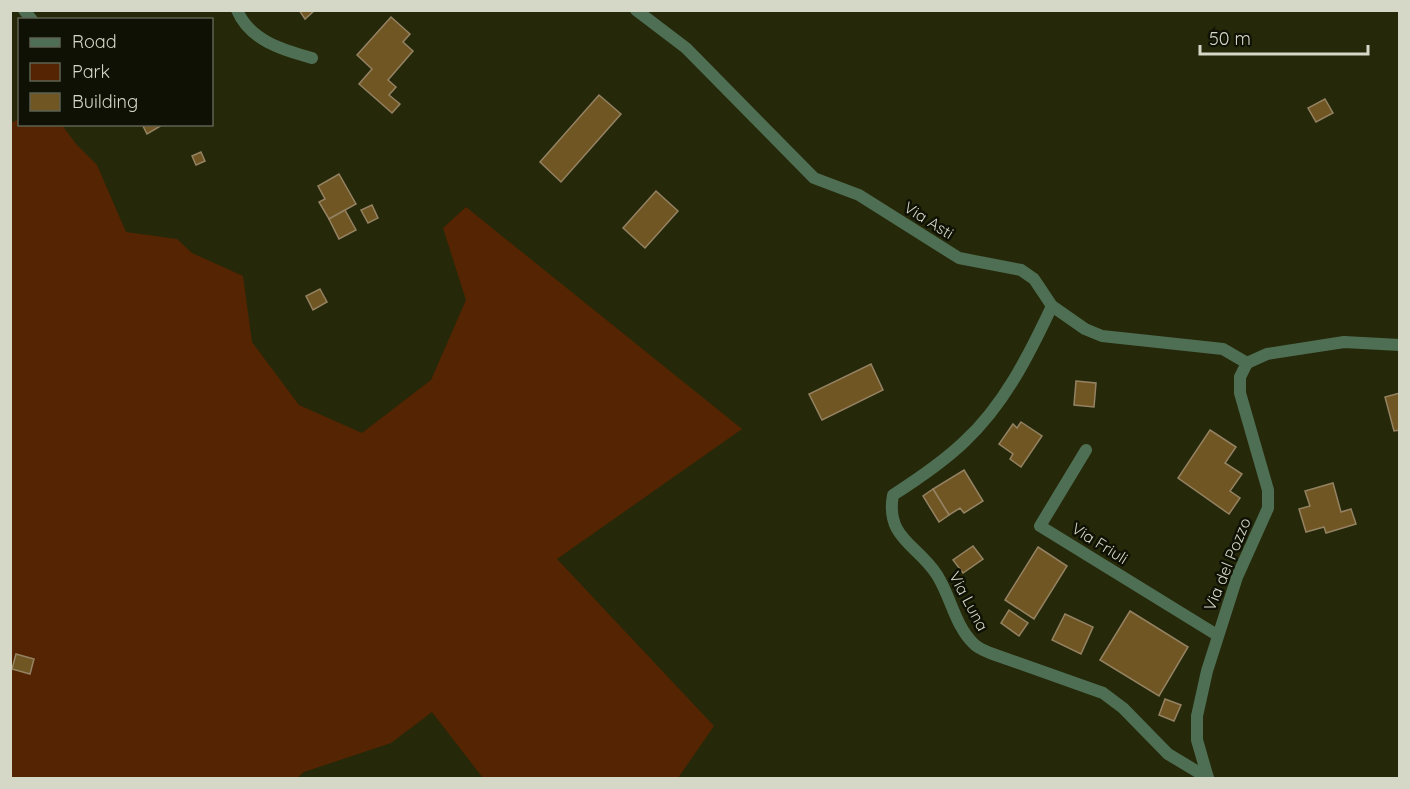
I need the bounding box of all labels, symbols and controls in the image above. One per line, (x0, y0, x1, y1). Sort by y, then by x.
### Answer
legend (18, 18, 213, 126)
scale bar (1200, 18, 1368, 56)
text: 50 m (1209, 27, 1251, 50)
text: Road (72, 30, 117, 53)
text: Park (72, 60, 110, 83)
text: Building (72, 90, 138, 113)
street label: Via Asti (900, 197, 958, 243)
street label: Via del Pozzo (1199, 515, 1255, 613)
street label: Via Friuli (1068, 518, 1132, 568)
street label: Via Luna (945, 568, 993, 634)

